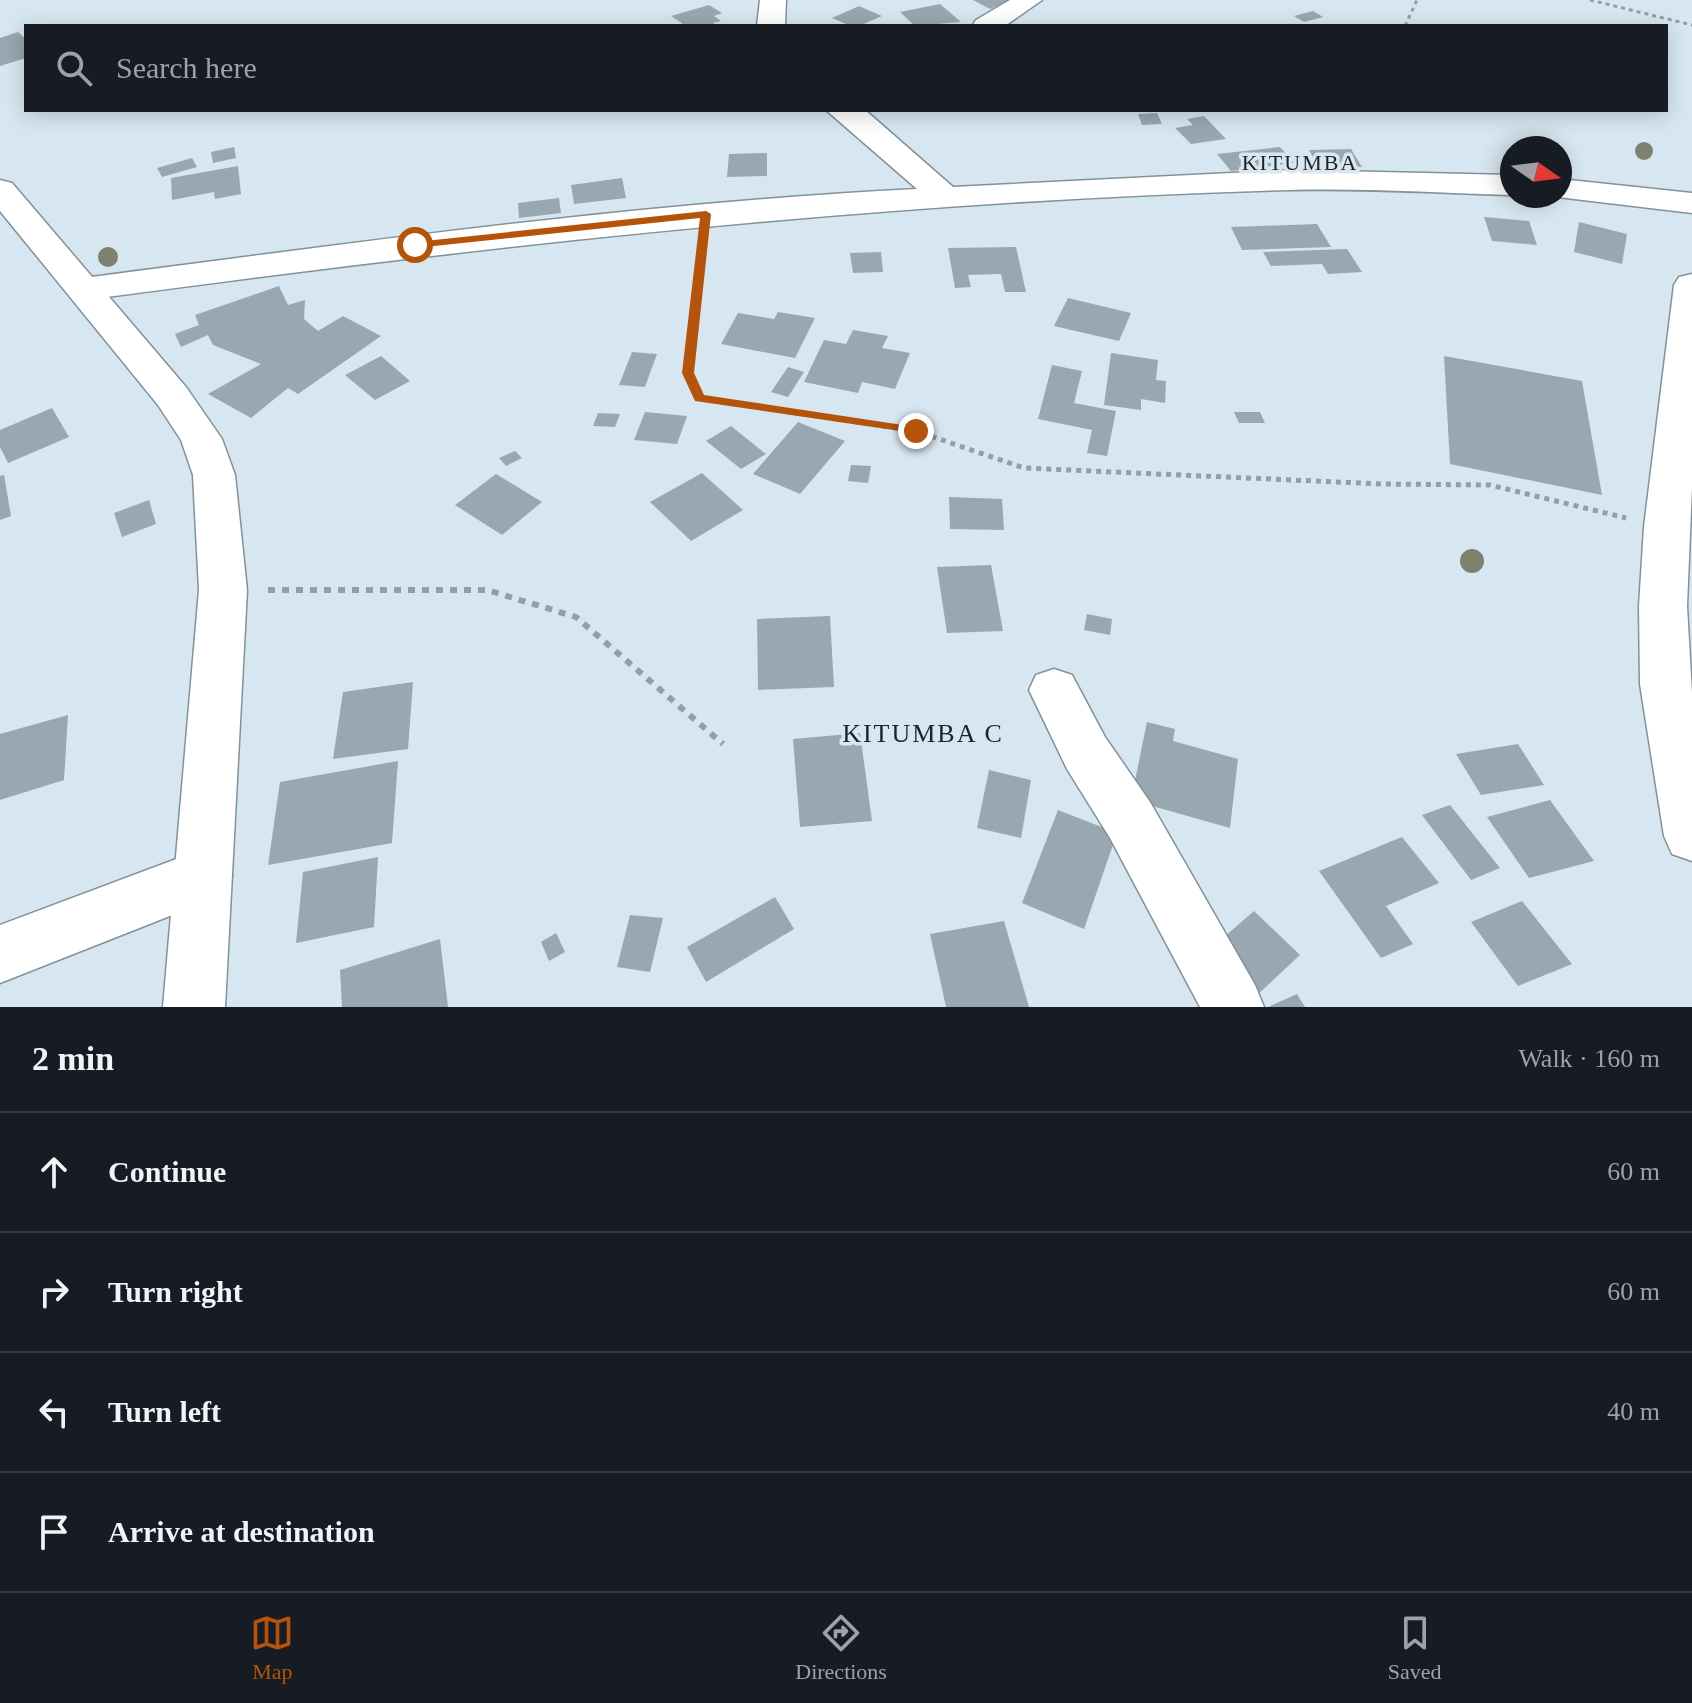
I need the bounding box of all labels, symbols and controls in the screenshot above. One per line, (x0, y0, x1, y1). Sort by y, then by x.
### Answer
search box (24, 24, 1668, 112)
icon: search (52, 46, 96, 90)
text: Search here (116, 51, 257, 84)
north arrow (1500, 136, 1572, 208)
district label: KITUMBA (1242, 150, 1358, 175)
route start (397, 227, 433, 263)
route end (898, 413, 934, 449)
district label: KITUMBA C (842, 719, 1004, 748)
text: 2 min (32, 1040, 114, 1077)
text: Walk · 160 m (1518, 1044, 1660, 1073)
icon: ahead (32, 1150, 76, 1194)
text: Continue (108, 1155, 226, 1188)
text: 60 m (1607, 1157, 1660, 1186)
icon: right (32, 1270, 76, 1314)
text: Turn right (108, 1275, 243, 1308)
text: 60 m (1607, 1277, 1660, 1306)
icon: left (32, 1390, 76, 1434)
text: Turn left (108, 1395, 221, 1428)
text: 40 m (1607, 1397, 1660, 1426)
icon: arrive (32, 1510, 76, 1554)
text: Arrive at destination (108, 1515, 375, 1548)
tab: Map (250, 1611, 294, 1685)
tab: Directions (795, 1611, 887, 1685)
tab: Saved (1388, 1611, 1442, 1685)

